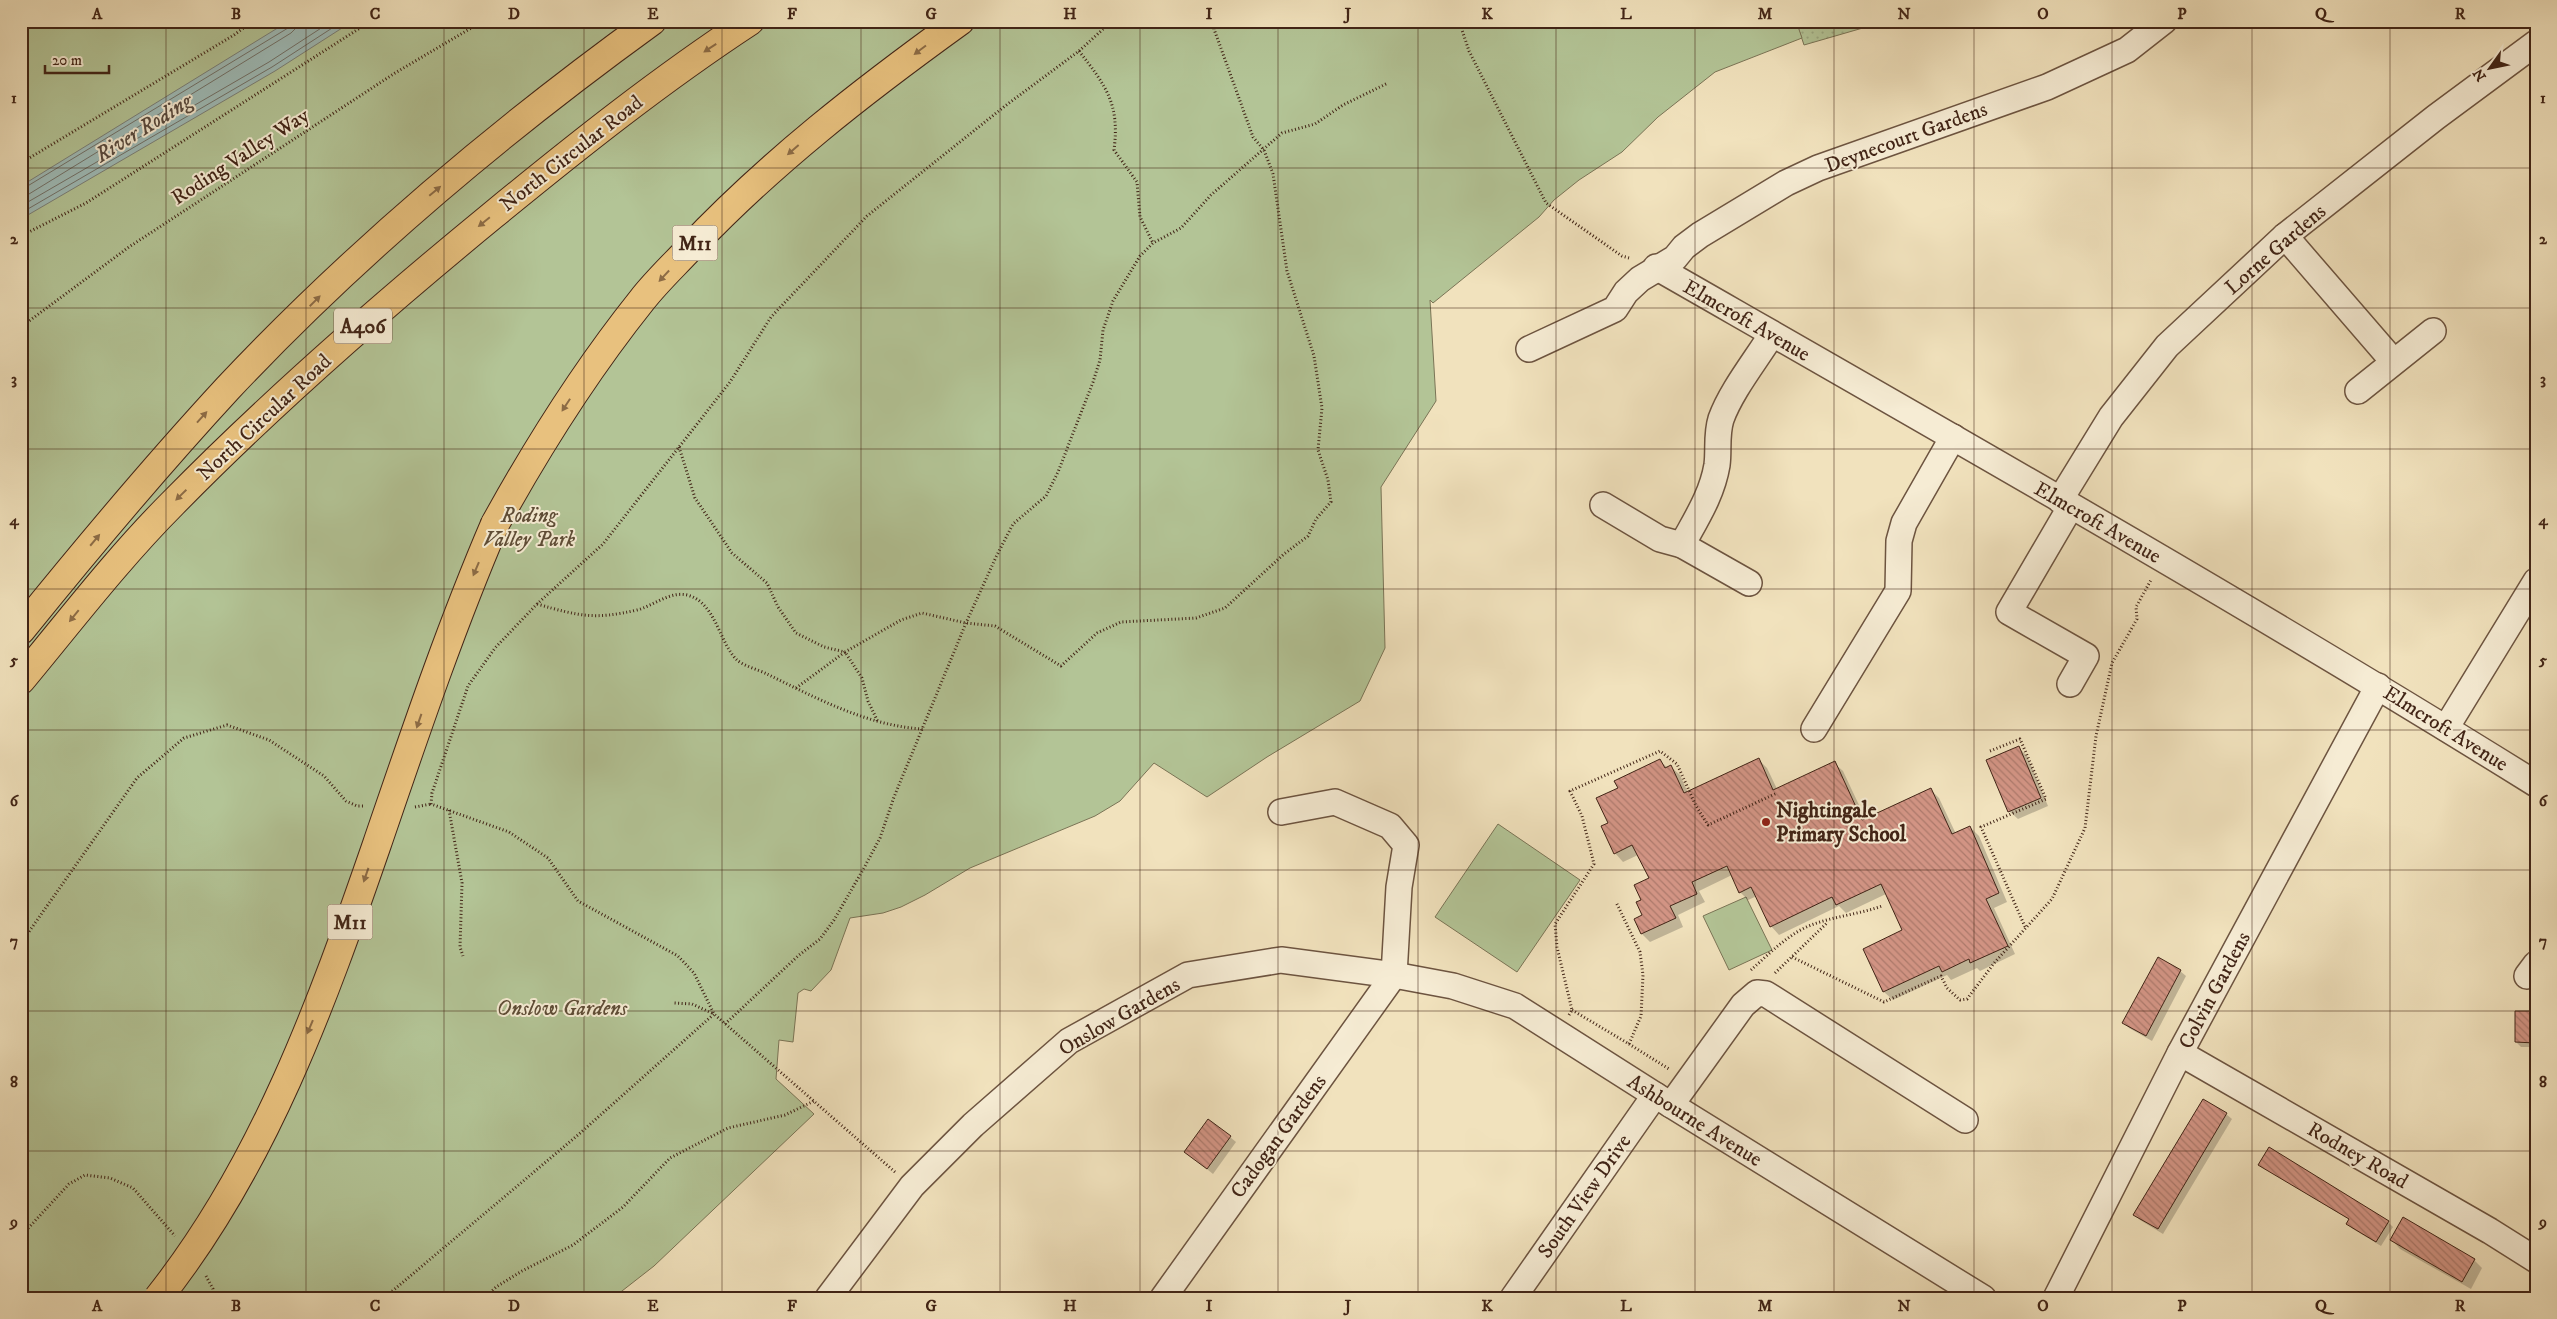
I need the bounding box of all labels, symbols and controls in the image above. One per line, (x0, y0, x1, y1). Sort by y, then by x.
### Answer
text: A (91, 4, 103, 24)
text: B (231, 4, 241, 24)
text: C (370, 4, 380, 24)
text: D (508, 4, 520, 24)
text: E (647, 4, 659, 24)
text: F (787, 4, 797, 24)
text: G (925, 4, 937, 24)
text: H (1063, 4, 1077, 24)
text: I (1206, 4, 1213, 24)
text: J (1343, 4, 1352, 24)
text: K (1481, 4, 1493, 24)
text: L (1620, 4, 1632, 24)
text: M (1758, 4, 1773, 24)
text: N (1897, 4, 1911, 24)
text: O (2037, 4, 2049, 24)
text: P (2177, 4, 2187, 24)
text: Q (2315, 4, 2335, 24)
text: R (2455, 4, 2466, 24)
scale bar (45, 42, 109, 74)
north arrow (2464, 42, 2514, 92)
one-way arrow (703, 43, 716, 53)
one-way arrow (913, 45, 927, 55)
text: 20 m (52, 51, 82, 70)
text: N (2469, 64, 2491, 84)
water label: River Roding (89, 87, 199, 169)
text: 1 (11, 88, 17, 108)
text: 1 (2540, 88, 2546, 108)
street label: North Circular Road (495, 90, 649, 218)
street label: Deynecourt Gardens (1822, 97, 1991, 179)
street label: Roding Valley Way (167, 102, 315, 211)
one-way arrow (786, 145, 799, 156)
one-way arrow (428, 186, 441, 197)
street label: Lorne Gardens (2220, 199, 2332, 301)
one-way arrow (478, 217, 491, 228)
road number: M11 (672, 226, 718, 260)
text: 2 (10, 229, 19, 249)
text: 2 (2539, 229, 2548, 249)
one-way arrow (658, 270, 670, 282)
street label: Elmcroft Avenue (1678, 274, 1815, 368)
one-way arrow (309, 295, 321, 307)
road number: A406 (334, 308, 392, 344)
street label: North Circular Road (192, 348, 338, 487)
text: 3 (11, 369, 17, 389)
text: 3 (2540, 369, 2546, 389)
one-way arrow (561, 399, 571, 412)
one-way arrow (196, 412, 208, 424)
street label: Elmcroft Avenue (2029, 476, 2166, 570)
one-way arrow (176, 489, 188, 501)
park label: Roding Valley Park (483, 503, 575, 553)
text: 4 (8, 510, 19, 530)
text: 4 (2537, 510, 2548, 530)
one-way arrow (89, 533, 100, 546)
one-way arrow (471, 562, 479, 576)
one-way arrow (68, 610, 79, 623)
text: 5 (9, 650, 18, 670)
text: 5 (2538, 650, 2547, 670)
street label: Elmcroft Avenue (2378, 680, 2513, 778)
one-way arrow (415, 714, 422, 729)
text: 6 (10, 791, 20, 811)
text: 6 (2539, 791, 2549, 811)
place label: Nightingale Primary School (1776, 798, 1907, 848)
marker: Nightingale Primary School (1760, 816, 1772, 828)
one-way arrow (362, 868, 370, 883)
road number: M11 (328, 904, 372, 940)
street label: Colvin Gardens (2173, 927, 2257, 1053)
text: 7 (10, 931, 18, 951)
text: 7 (2539, 931, 2547, 951)
street label: Onslow Gardens (1054, 972, 1185, 1062)
park label: Onslow Gardens (497, 996, 628, 1022)
one-way arrow (305, 1020, 313, 1034)
street label: Ashbourne Avenue (1622, 1069, 1767, 1173)
street label: Cadogan Gardens (1225, 1070, 1332, 1204)
text: 8 (10, 1072, 18, 1092)
text: 8 (2539, 1072, 2547, 1092)
street label: Rodney Road (2302, 1117, 2413, 1195)
street label: South View Drive (1532, 1129, 1637, 1264)
text: 9 (9, 1212, 18, 1232)
text: 9 (2538, 1212, 2547, 1232)
text: A (91, 1296, 103, 1316)
text: B (231, 1296, 241, 1316)
text: C (370, 1296, 380, 1316)
text: D (508, 1296, 520, 1316)
text: E (647, 1296, 659, 1316)
text: F (787, 1296, 797, 1316)
text: G (925, 1296, 937, 1316)
text: H (1063, 1296, 1077, 1316)
text: I (1206, 1296, 1213, 1316)
text: J (1343, 1296, 1352, 1316)
text: K (1481, 1296, 1493, 1316)
text: L (1620, 1296, 1632, 1316)
text: M (1758, 1296, 1773, 1316)
text: N (1897, 1296, 1911, 1316)
text: O (2037, 1296, 2049, 1316)
text: P (2177, 1296, 2187, 1316)
text: Q (2315, 1296, 2335, 1316)
text: R (2455, 1296, 2466, 1316)

